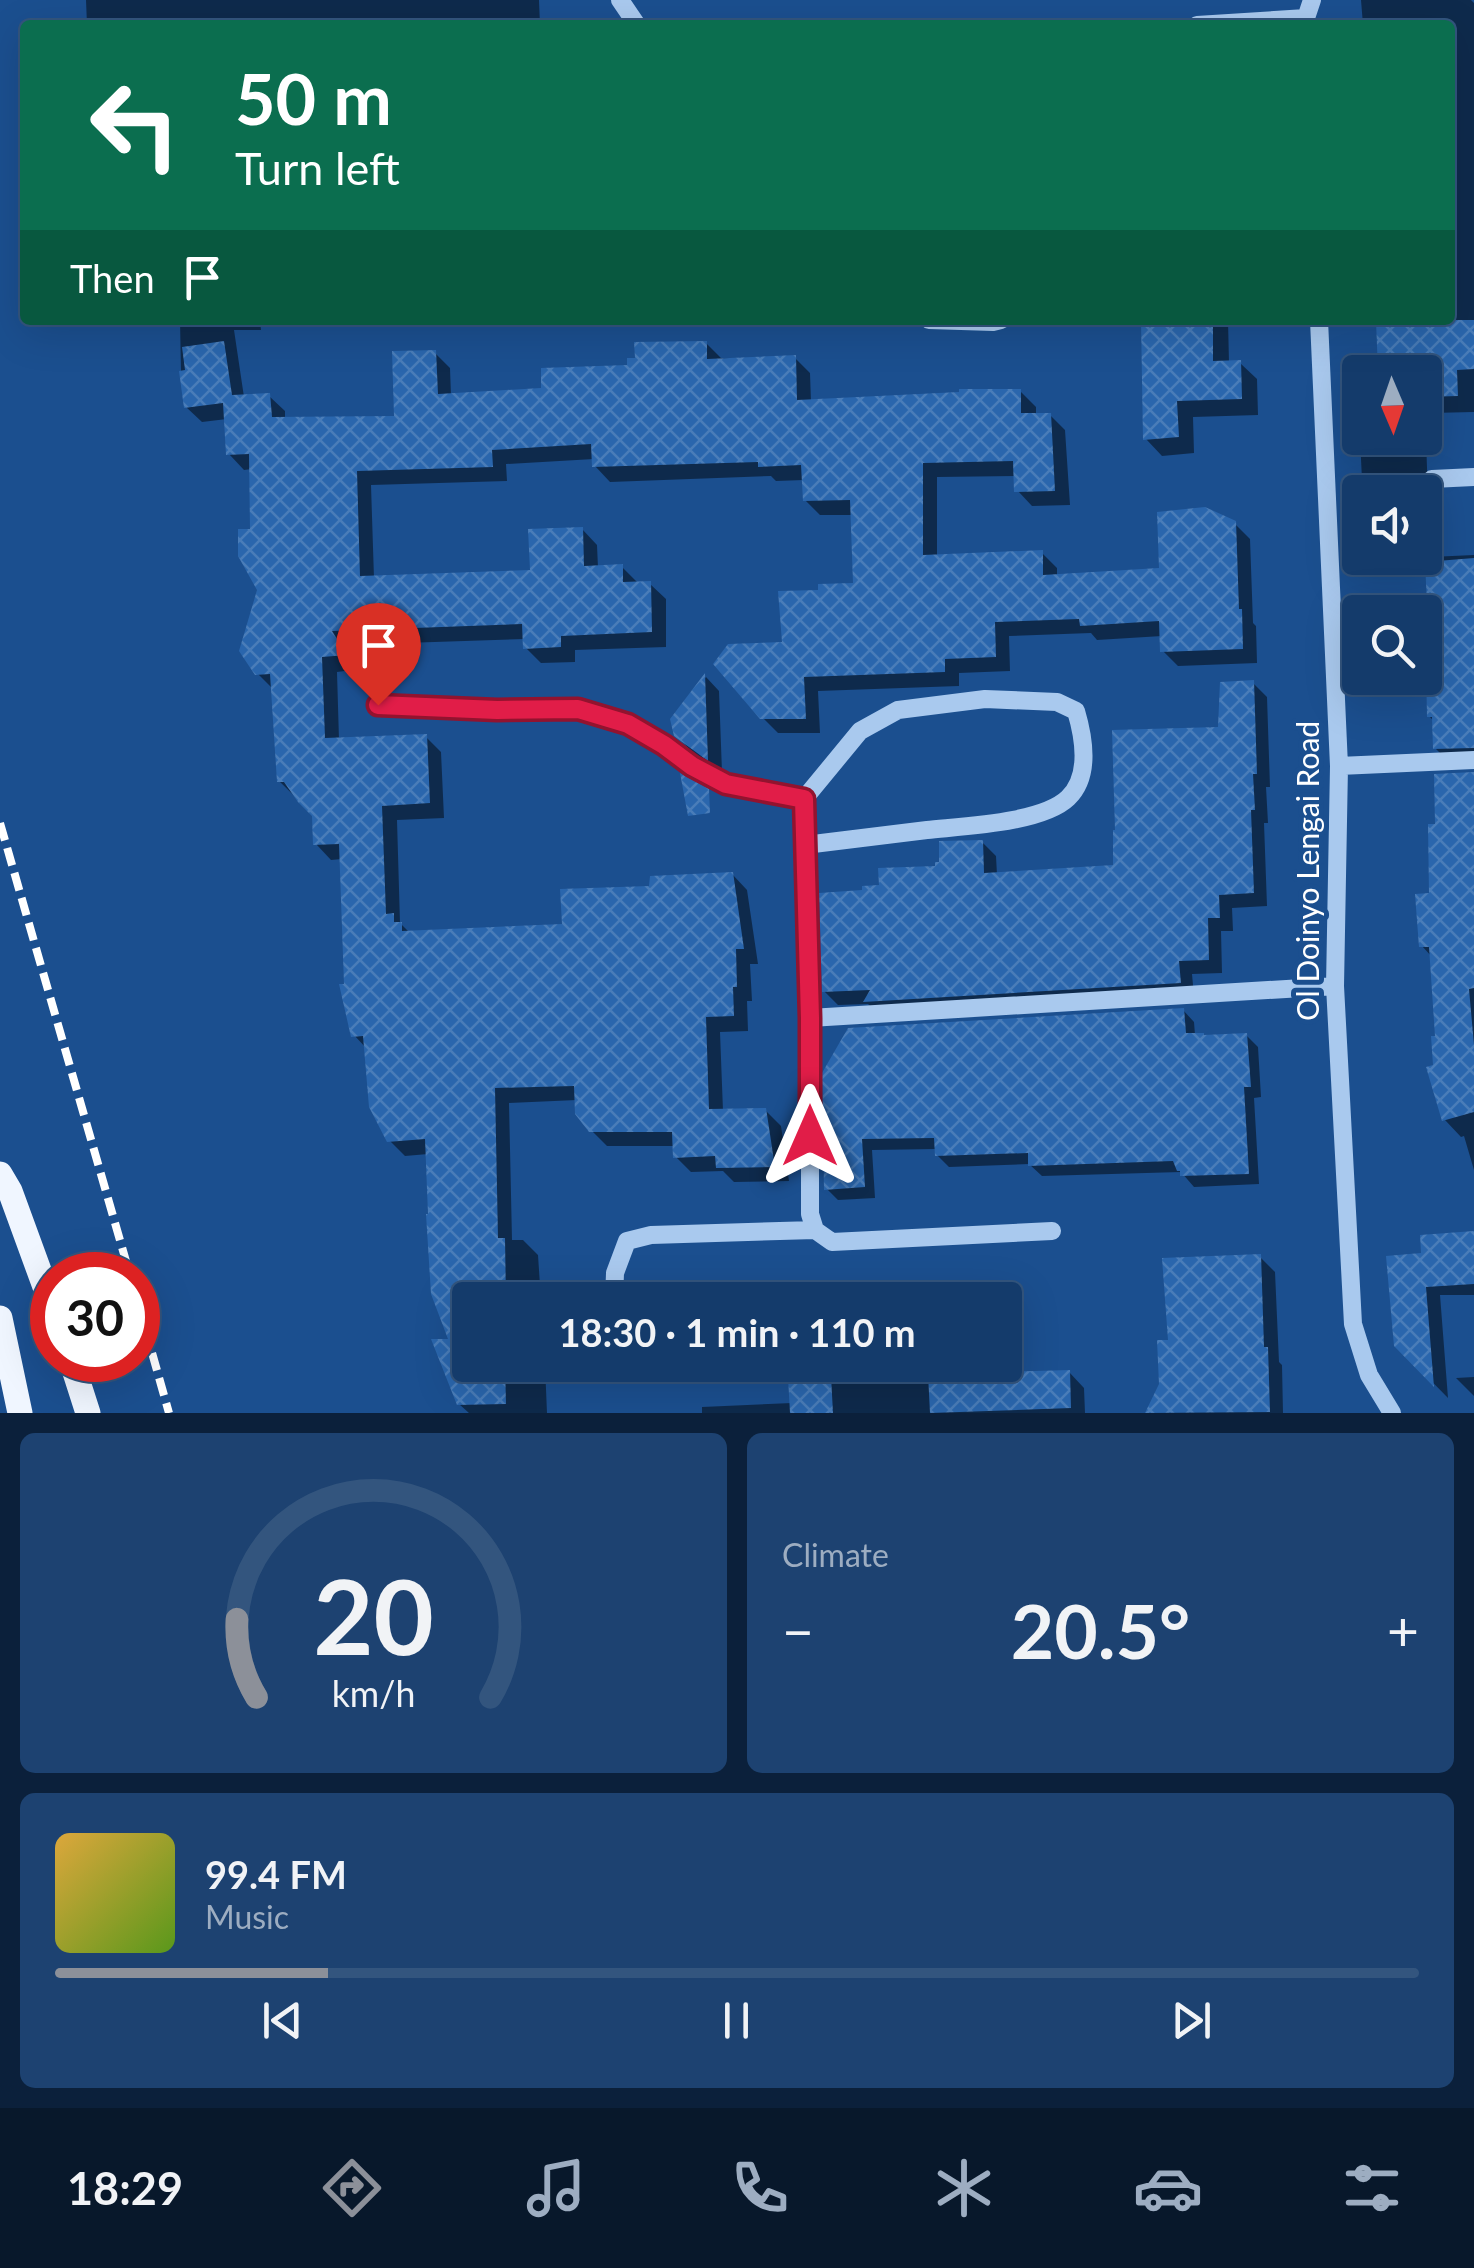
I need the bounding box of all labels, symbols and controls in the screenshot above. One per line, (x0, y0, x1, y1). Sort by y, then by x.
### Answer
text: 50 m (235, 56, 392, 140)
icon: left (70, 60, 200, 190)
text: Turn left (235, 141, 400, 195)
icon: arrive (175, 250, 230, 305)
text: Then (70, 255, 155, 301)
north arrow (1342, 355, 1442, 455)
map controls (1342, 355, 1442, 695)
button: sound (1342, 475, 1442, 575)
button: search (1342, 595, 1442, 695)
pin (336, 603, 421, 706)
icon: arrive (351, 618, 406, 673)
street label: Ol Doinyo Lengai Road (1289, 721, 1325, 1021)
position arrow (758, 1084, 862, 1188)
speed limit sign: 30 (30, 1252, 160, 1382)
text: 18:30 · 1 min · 110 m (558, 1309, 916, 1355)
text: Climate (782, 1535, 889, 1574)
text: 20 (313, 1552, 434, 1677)
text: 20.5° (1011, 1585, 1190, 1675)
text: − (782, 1597, 814, 1663)
text: + (1387, 1597, 1419, 1663)
text: km/h (332, 1672, 415, 1715)
text: 99.4 FM (205, 1851, 347, 1897)
text: Music (205, 1897, 289, 1936)
icon: previous (255, 1993, 310, 2048)
icon: pause (709, 1993, 764, 2048)
icon: next (1164, 1993, 1219, 2048)
icon: directions (317, 2153, 387, 2223)
icon: music (521, 2153, 591, 2223)
icon: phone (725, 2153, 795, 2223)
icon: climate (929, 2153, 999, 2223)
icon: car (1133, 2153, 1203, 2223)
icon: filters (1337, 2153, 1407, 2223)
text: 18:29 (67, 2161, 183, 2215)

